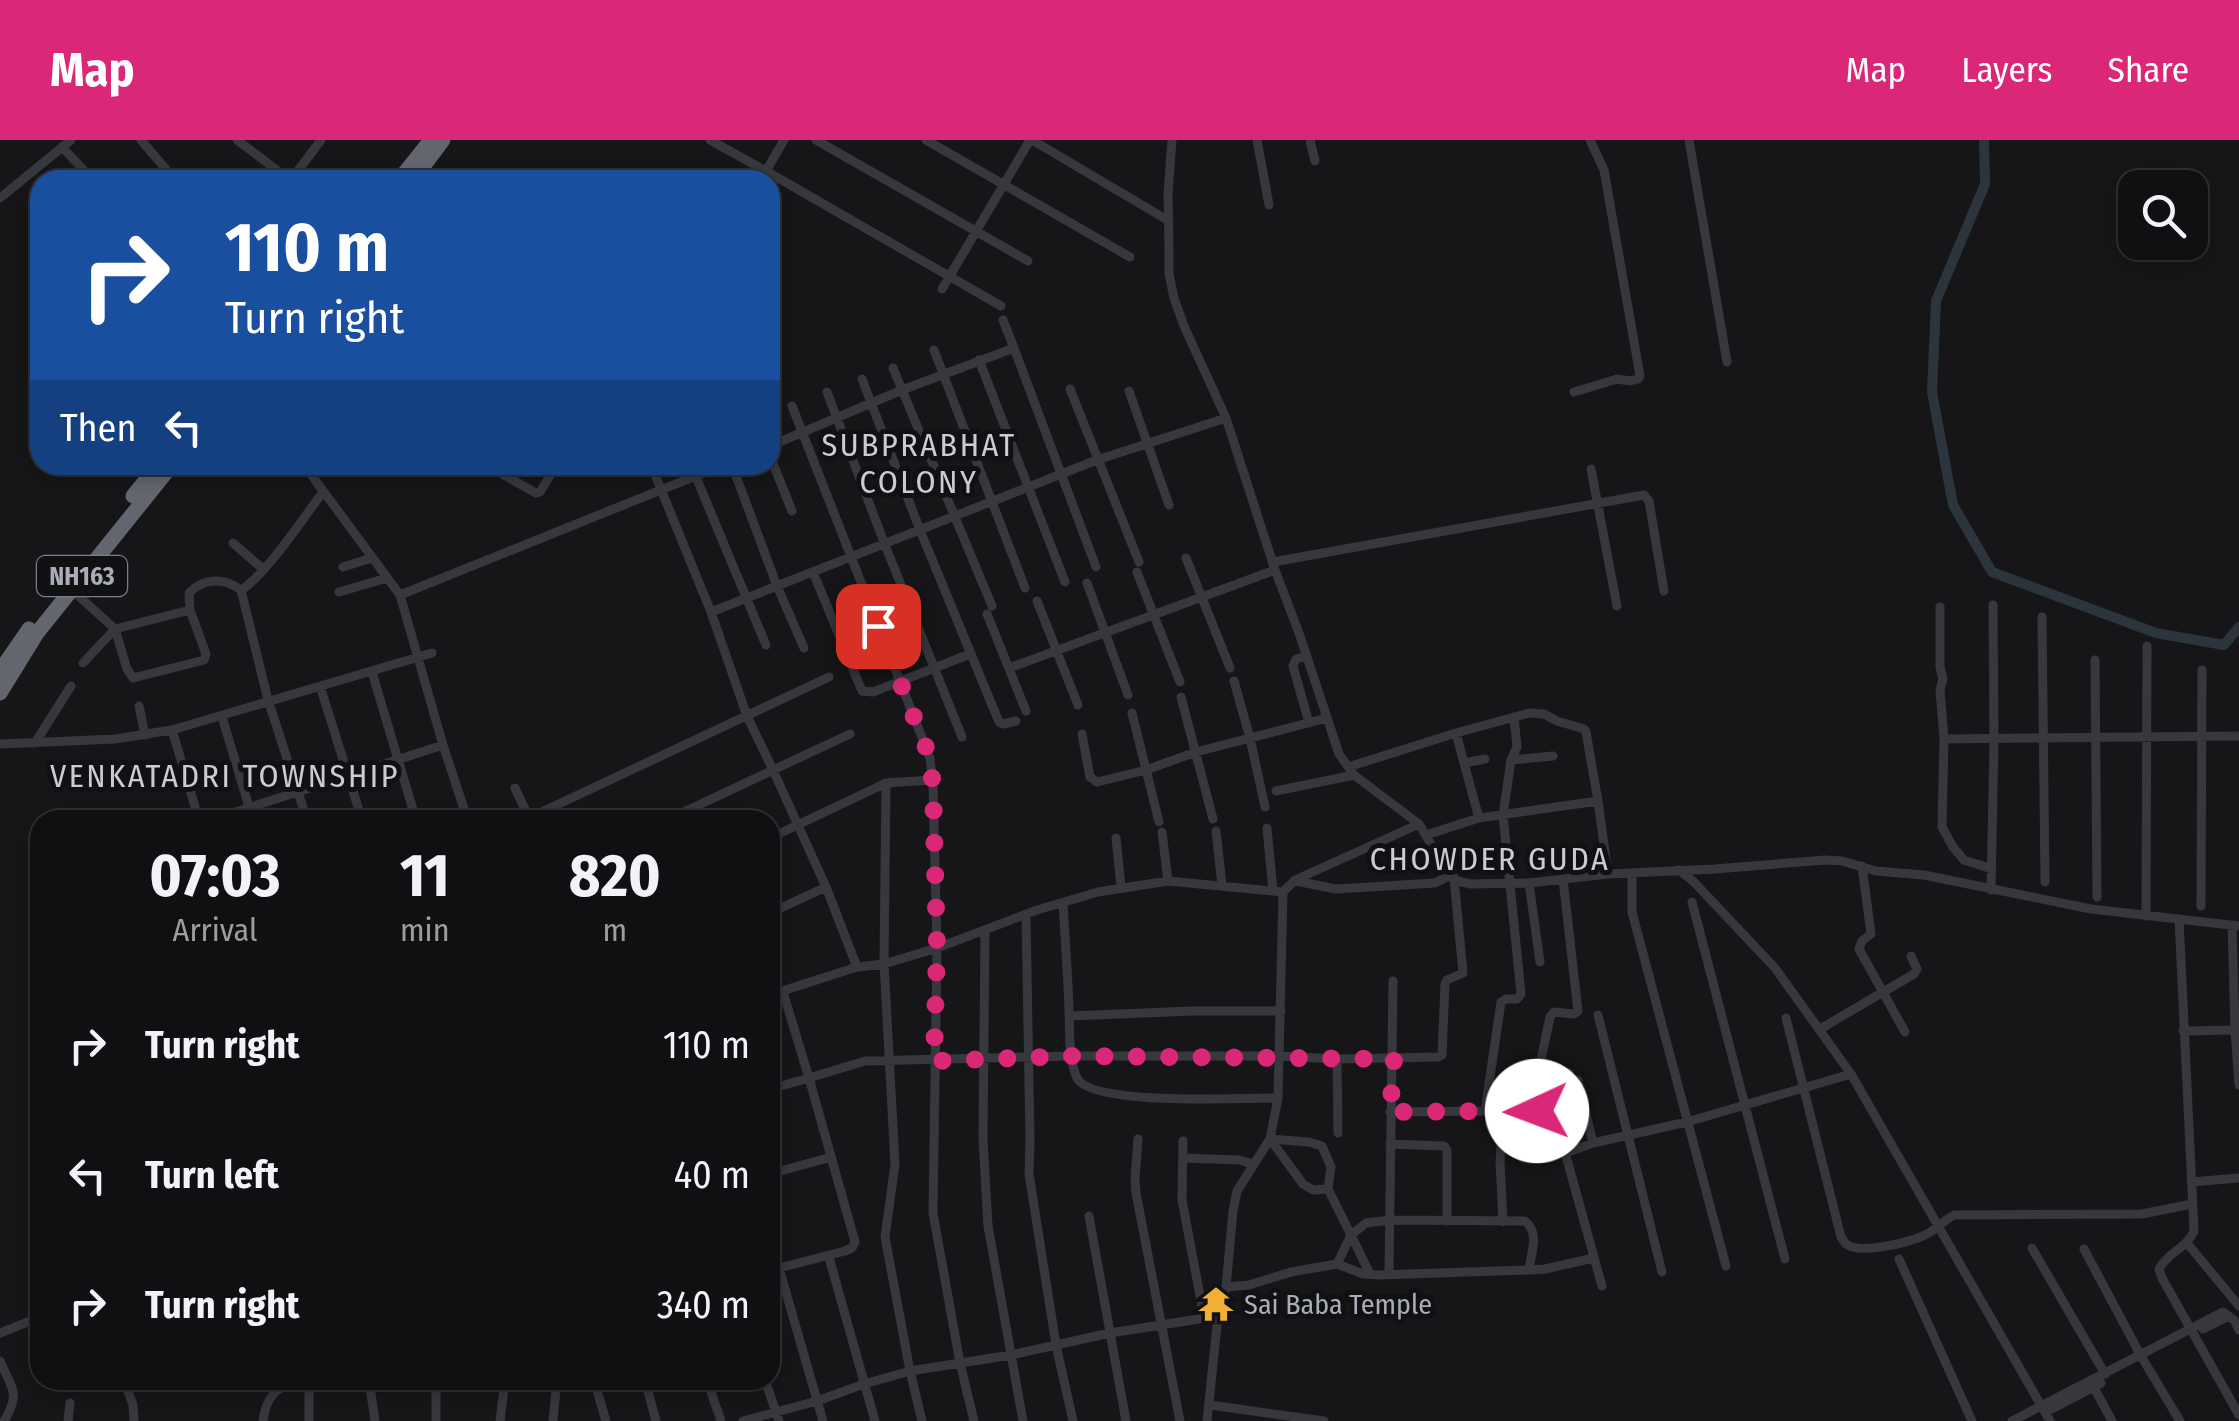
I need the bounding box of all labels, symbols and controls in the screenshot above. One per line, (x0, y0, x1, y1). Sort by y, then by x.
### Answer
text: Map (50, 41, 134, 99)
text: Map (1846, 49, 1906, 91)
text: Layers (1961, 49, 2053, 91)
text: Share (2108, 49, 2189, 91)
map controls (2118, 170, 2208, 260)
button: search (2118, 170, 2208, 260)
text: 110 m (225, 206, 389, 290)
icon: right (60, 210, 190, 340)
text: Turn right (225, 291, 404, 345)
icon: left (156, 400, 211, 455)
text: Then (60, 405, 136, 451)
district label: SUBPRABHAT COLONY (821, 426, 1017, 501)
road number: NH163 (37, 556, 127, 596)
pin (836, 584, 921, 669)
icon: arrive (851, 599, 906, 654)
district label: VENKATADRI TOWNSHIP (50, 757, 400, 795)
text: 07:03 (149, 840, 281, 912)
text: 11 (400, 840, 450, 912)
text: 820 (569, 840, 661, 912)
district label: CHOWDER GUDA (1370, 840, 1610, 878)
text: Arrival (173, 911, 257, 949)
text: min (400, 911, 450, 949)
text: m (602, 911, 627, 949)
icon: right (60, 1018, 115, 1073)
text: Turn right (145, 1022, 299, 1068)
text: 110 m (663, 1022, 750, 1068)
position arrow (1485, 1059, 1589, 1163)
icon: left (60, 1148, 115, 1203)
text: Turn left (145, 1152, 279, 1198)
text: 40 m (674, 1152, 750, 1198)
icon: right (60, 1278, 115, 1333)
text: Turn right (145, 1282, 299, 1328)
text: 340 m (657, 1282, 750, 1328)
temple icon: Sai Baba Temple (1197, 1285, 1235, 1323)
place label: Sai Baba Temple (1244, 1288, 1432, 1321)

